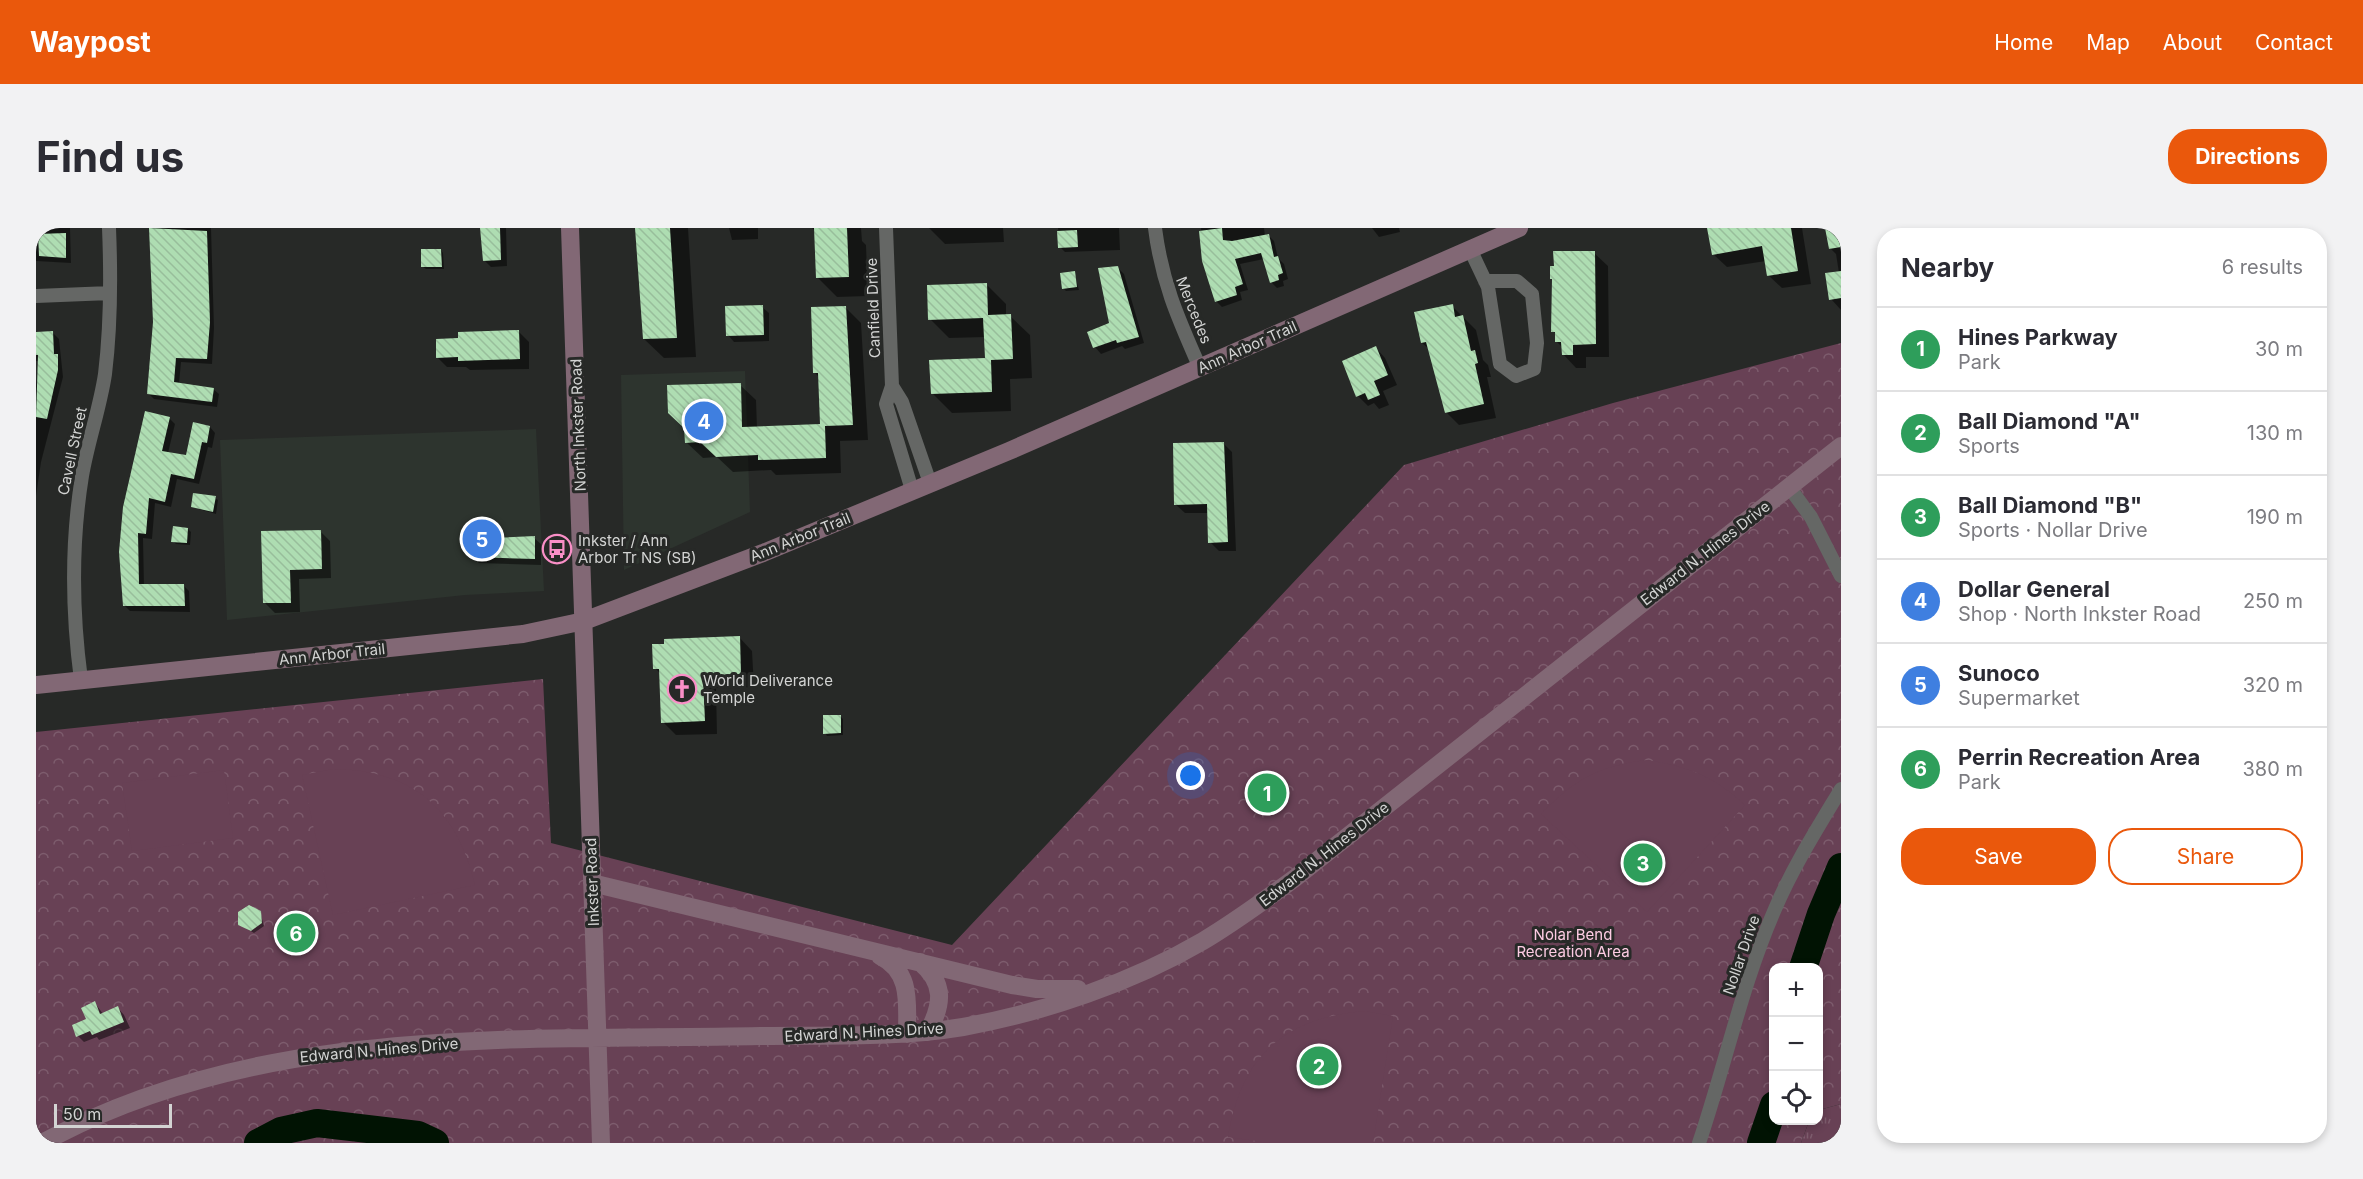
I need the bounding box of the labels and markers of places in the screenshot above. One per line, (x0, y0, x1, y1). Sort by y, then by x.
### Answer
pin: 4 (684, 398, 724, 444)
pin: 5 (462, 516, 502, 562)
place label: Inkster / Ann Arbor Tr NS (SB) (578, 531, 697, 567)
bus stop icon: Inkster / Ann Arbor Tr NS (SB) (541, 533, 573, 565)
place label: World Deliverance Temple (703, 671, 833, 707)
church icon: World Deliverance Temple (666, 673, 698, 705)
pin: 1 (1248, 770, 1286, 816)
pin: 3 (1624, 840, 1662, 886)
pin: 6 (276, 910, 316, 956)
pin: 2 (1300, 1044, 1338, 1088)

